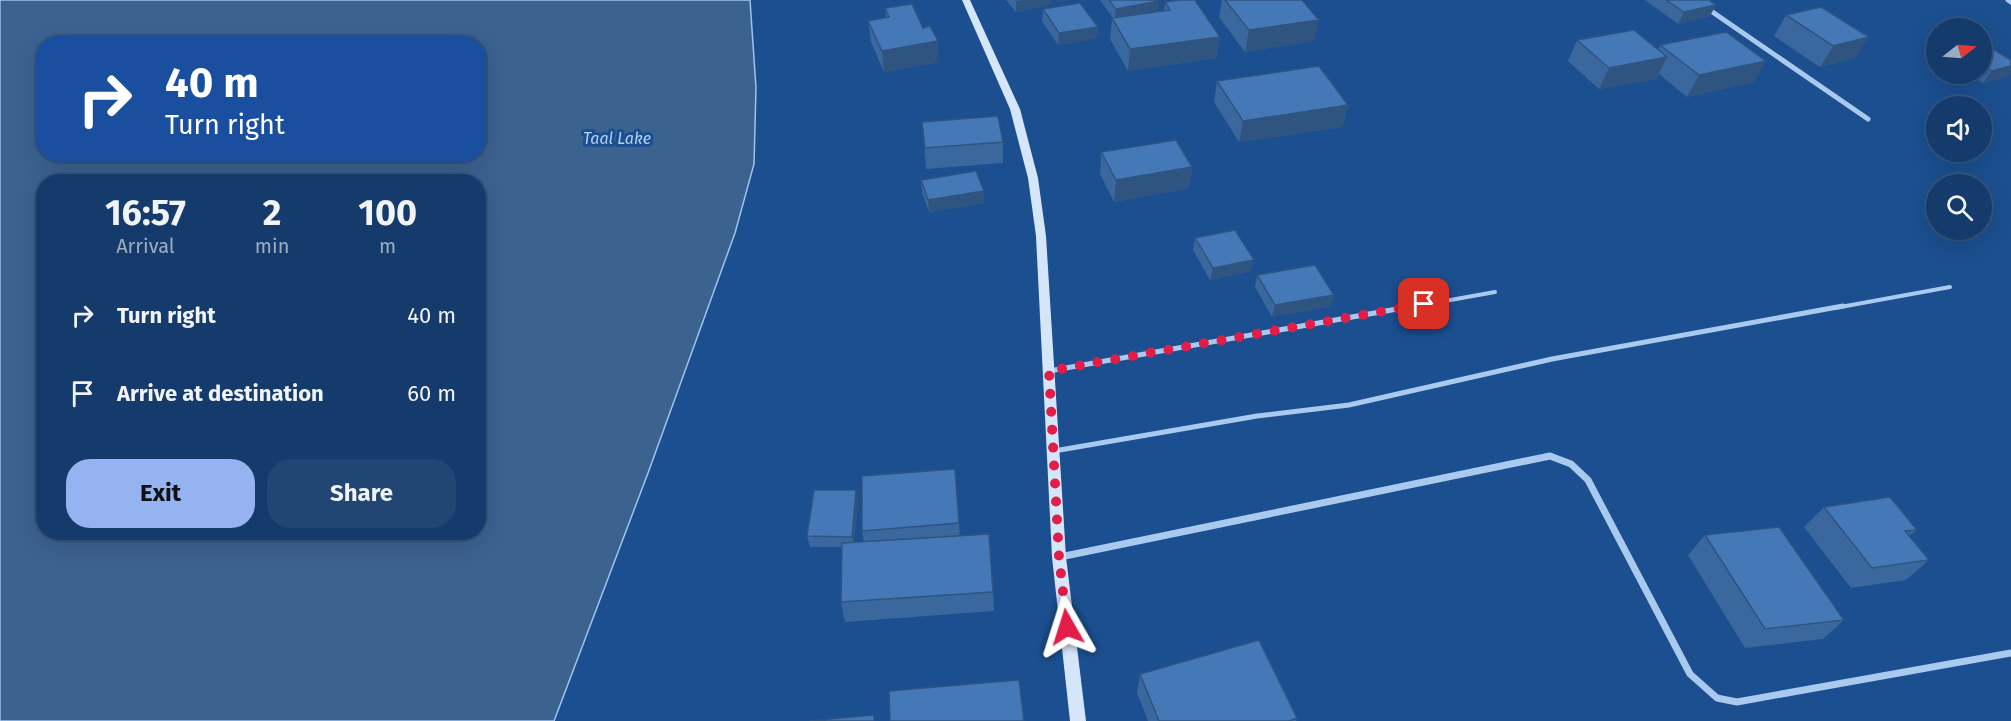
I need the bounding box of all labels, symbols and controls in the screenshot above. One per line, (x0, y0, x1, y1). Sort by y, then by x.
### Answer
north arrow (1926, 18, 1992, 84)
map controls (1926, 18, 1992, 240)
text: 40 m (165, 58, 259, 108)
icon: right (66, 60, 144, 138)
button: sound (1926, 96, 1992, 162)
text: Turn right (165, 109, 285, 141)
water label: Taal Lake (583, 129, 651, 148)
button: search (1926, 174, 1992, 240)
text: 16:57 (105, 191, 186, 235)
text: 2 (263, 191, 281, 235)
text: 100 (358, 191, 417, 235)
text: Arrival (116, 234, 175, 258)
text: min (255, 234, 289, 258)
text: m (379, 234, 396, 258)
pin (1398, 278, 1449, 329)
icon: arrive (1407, 287, 1440, 320)
icon: right (66, 299, 99, 332)
text: Turn right (117, 302, 216, 329)
text: 40 m (407, 302, 456, 329)
icon: arrive (66, 377, 99, 410)
text: Arrive at destination (117, 380, 324, 407)
text: 60 m (407, 380, 456, 407)
button: Exit (66, 459, 255, 528)
button: Share (267, 459, 456, 528)
position arrow (1035, 595, 1099, 659)

